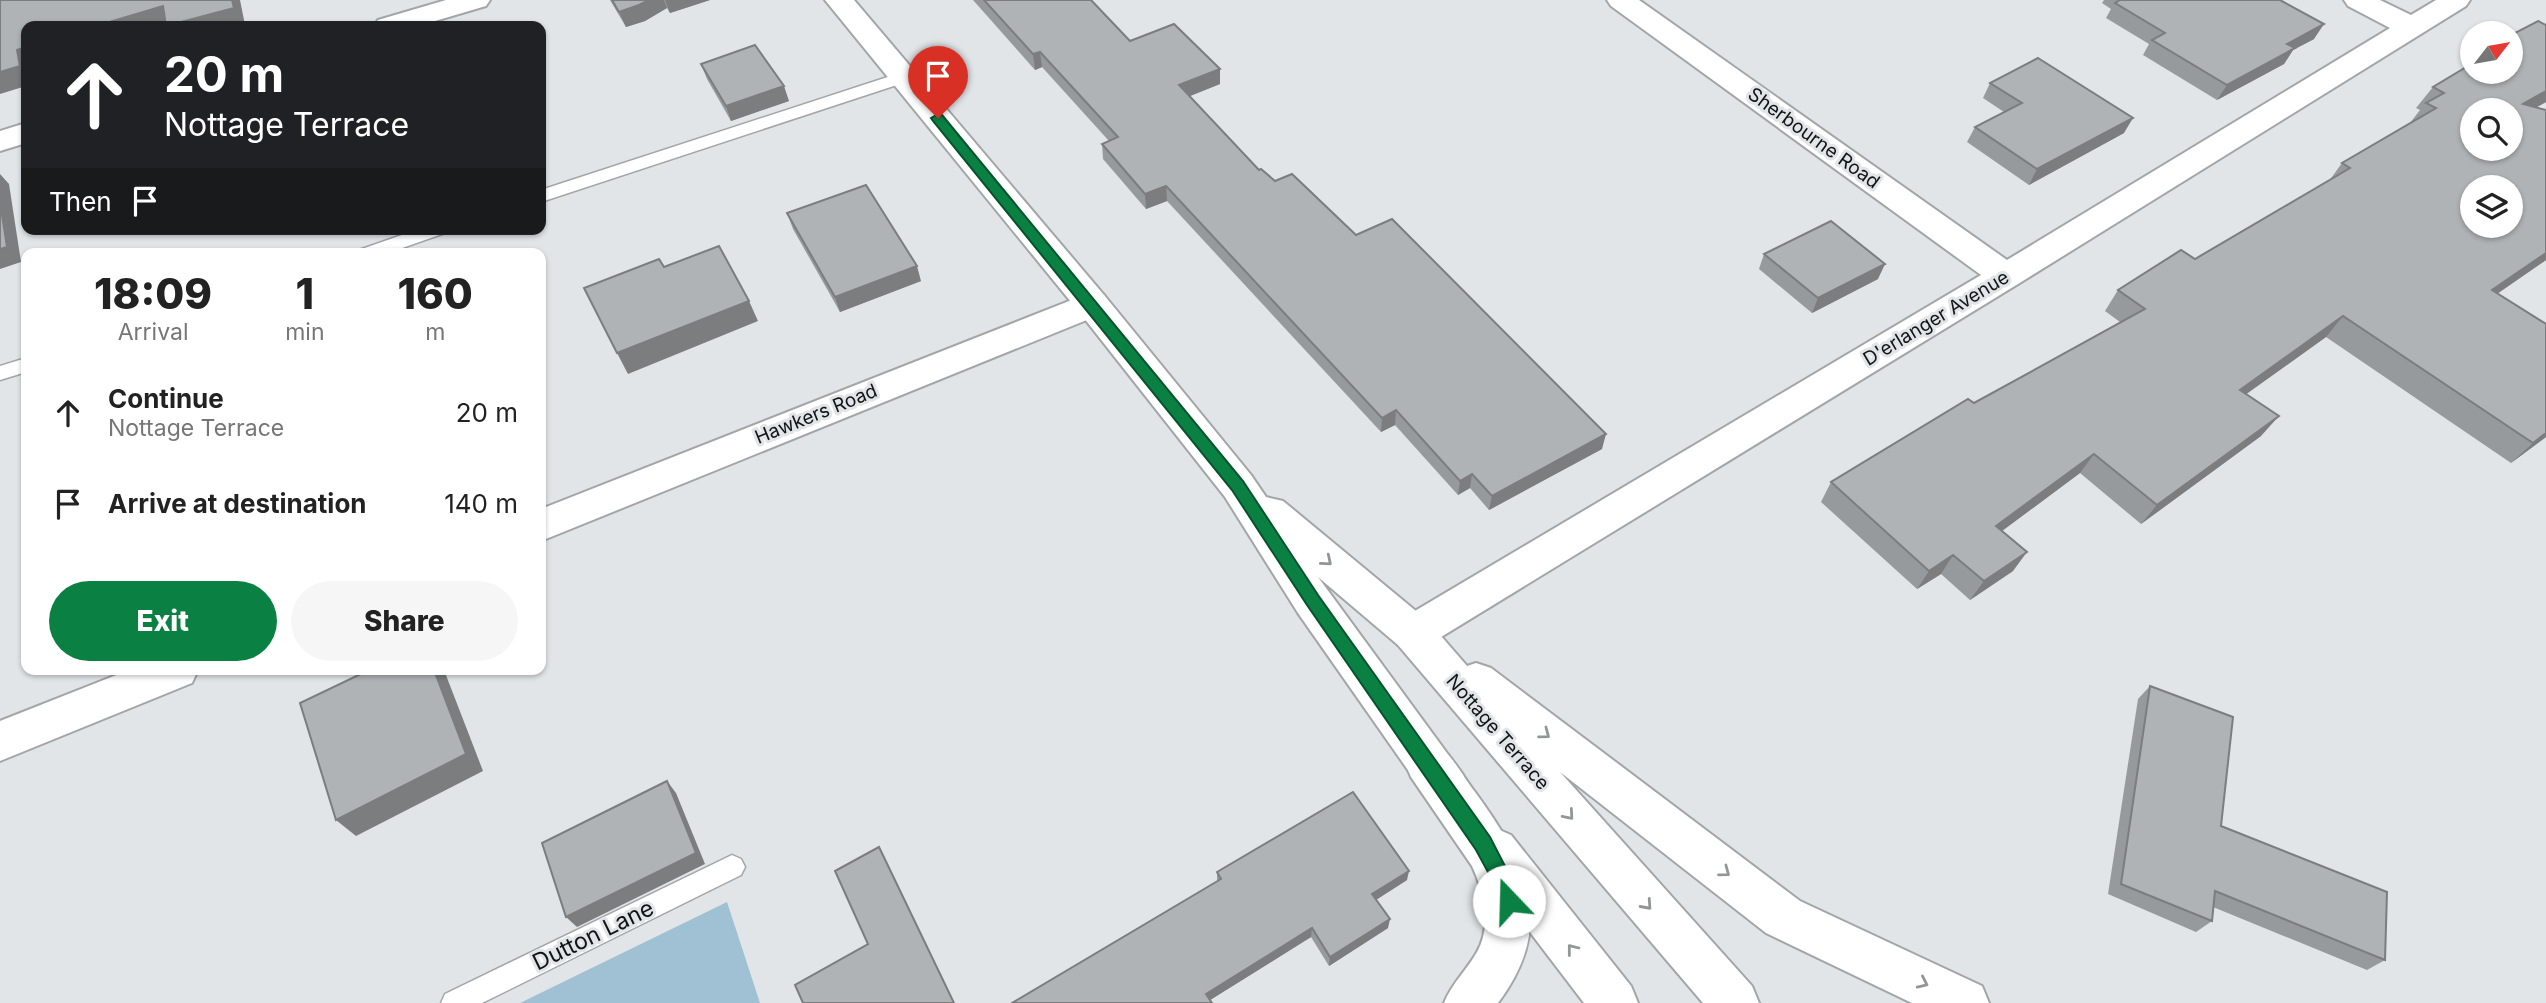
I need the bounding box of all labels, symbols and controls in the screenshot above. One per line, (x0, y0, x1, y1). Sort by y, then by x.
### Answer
north arrow (2460, 21, 2524, 84)
map controls (2460, 21, 2523, 238)
text: 20 m (164, 45, 284, 104)
pin (908, 46, 968, 118)
icon: ahead (49, 49, 140, 140)
icon: arrive (919, 57, 957, 95)
street label: Sherbourne Road (1744, 83, 1884, 193)
button: search (2460, 98, 2523, 161)
text: Nottage Terrace (164, 105, 409, 144)
button: layers (2460, 175, 2523, 238)
icon: arrive (126, 182, 164, 220)
text: Then (49, 186, 112, 217)
street label: D'erlanger Avenue (1859, 265, 2013, 371)
text: 18:09 (94, 268, 212, 319)
text: 1 (296, 268, 314, 319)
text: 160 (398, 268, 473, 319)
text: Arrival (118, 318, 188, 346)
text: min (285, 318, 325, 346)
text: m (425, 318, 445, 346)
street label: Hawkers Road (752, 379, 880, 449)
text: Continue (108, 383, 224, 414)
icon: ahead (49, 394, 87, 432)
text: 20 m (456, 397, 518, 428)
text: Nottage Terrace (108, 414, 284, 442)
icon: arrive (49, 485, 87, 523)
text: Arrive at destination (108, 488, 367, 519)
text: 140 m (444, 488, 518, 519)
one-way arrow (1319, 553, 1332, 565)
button: Exit (49, 581, 277, 661)
button: Share (291, 581, 518, 661)
street label: Nottage Terrace (1442, 670, 1554, 794)
one-way arrow (1537, 726, 1550, 739)
one-way arrow (1561, 807, 1573, 820)
position arrow (1472, 864, 1546, 938)
one-way arrow (1718, 864, 1730, 877)
street label: Dutton Lane (528, 894, 658, 976)
one-way arrow (1639, 897, 1651, 910)
one-way arrow (1567, 944, 1580, 957)
one-way arrow (1916, 975, 1928, 989)

